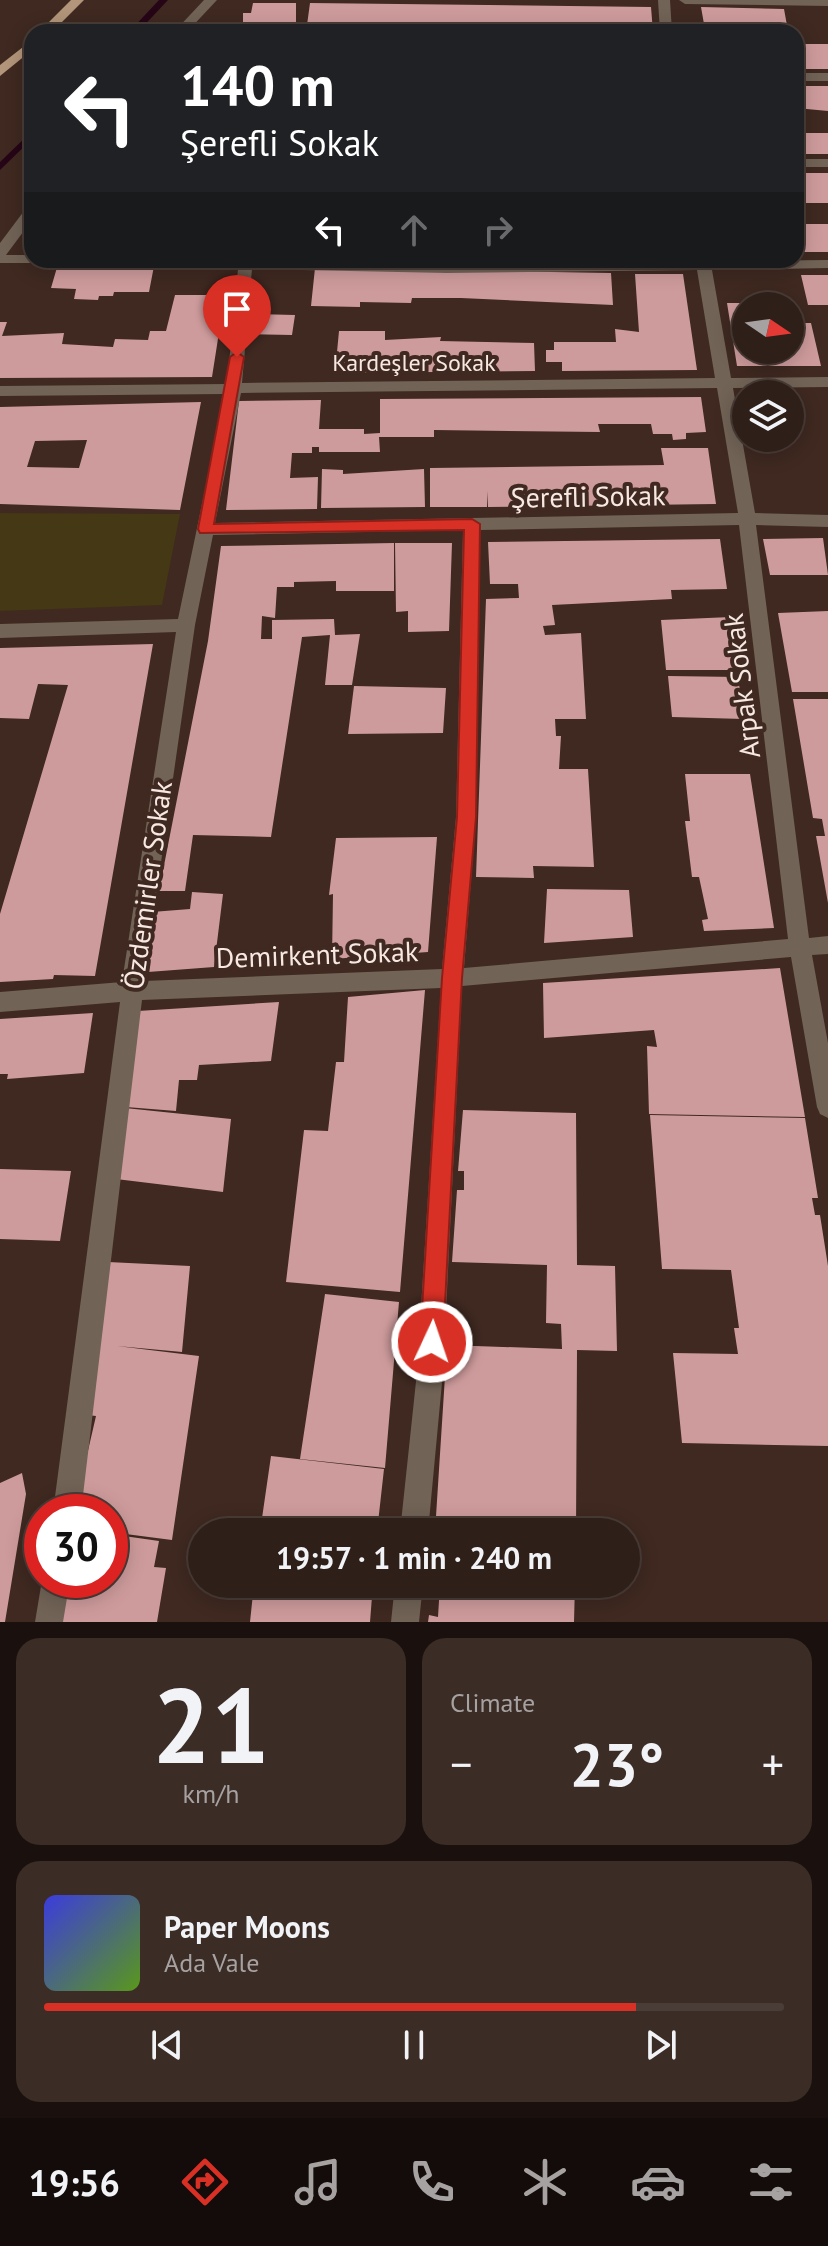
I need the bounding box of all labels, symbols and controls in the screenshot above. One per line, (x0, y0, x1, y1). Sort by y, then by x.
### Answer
text: 140 m (180, 49, 335, 121)
icon: left (48, 56, 152, 160)
text: Şerefli Sokak (180, 119, 379, 166)
icon: left (308, 208, 352, 252)
icon: ahead (392, 208, 436, 252)
icon: right (476, 208, 520, 252)
pin (203, 275, 271, 357)
icon: arrive (215, 287, 259, 331)
north arrow (732, 292, 804, 364)
map controls (732, 292, 804, 452)
street label: Kardeşler Sokak (332, 347, 496, 378)
button: layers (732, 380, 804, 452)
street label: Şerefli Sokak (510, 476, 666, 516)
street label: Arpak Sokak (714, 611, 768, 761)
street label: Özdemirler Sokak (114, 778, 180, 992)
street label: Demirkent Sokak (215, 932, 419, 976)
position arrow (390, 1300, 474, 1384)
speed limit sign: 30 (24, 1494, 128, 1598)
text: 19:57 · 1 min · 240 m (276, 1538, 552, 1577)
text: 21 (152, 1657, 270, 1792)
text: Climate (450, 1686, 535, 1719)
text: 23° (570, 1725, 664, 1803)
text: − (450, 1735, 472, 1792)
text: + (762, 1735, 784, 1792)
text: km/h (183, 1777, 240, 1810)
text: Paper Moons (164, 1907, 330, 1946)
text: Ada Vale (164, 1946, 259, 1979)
icon: previous (145, 2023, 189, 2067)
icon: pause (392, 2023, 436, 2067)
icon: next (639, 2023, 683, 2067)
icon: directions (177, 2154, 233, 2210)
icon: music (290, 2154, 346, 2210)
icon: phone (404, 2154, 460, 2210)
icon: climate (517, 2154, 573, 2210)
icon: car (630, 2154, 686, 2210)
icon: filters (743, 2154, 799, 2210)
text: 19:56 (29, 2159, 120, 2206)

